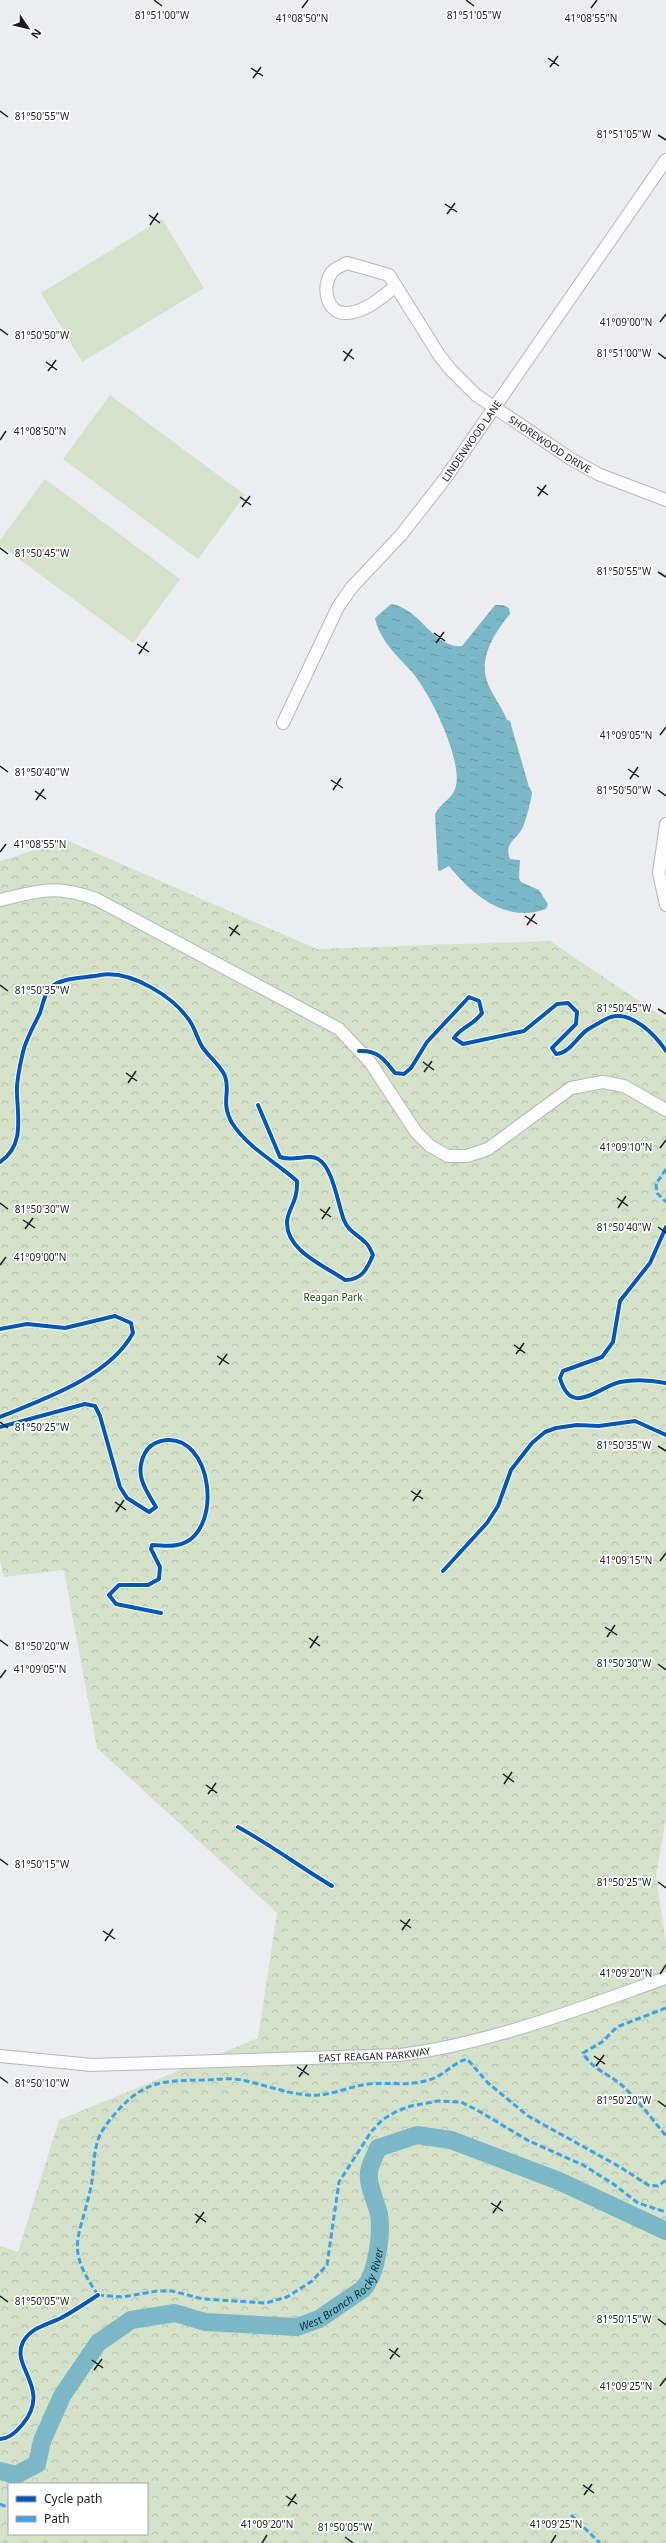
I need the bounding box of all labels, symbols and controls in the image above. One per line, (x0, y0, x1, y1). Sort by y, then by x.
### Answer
north arrow (8, 8, 48, 48)
text: 81°51'00"W (135, 8, 190, 22)
text: 81°51'05"W (447, 8, 502, 22)
text: 41°08'50"N (276, 11, 328, 25)
text: 41°08'55"N (565, 11, 617, 25)
text: N (28, 26, 45, 42)
text: 81°50'55"W (15, 109, 70, 123)
text: 81°51'05"W (597, 127, 652, 141)
text: 41°09'00"N (600, 315, 652, 329)
text: 81°50'50"W (15, 328, 70, 342)
text: 81°51'00"W (597, 346, 652, 360)
street label: LINDENWOOD LANE (438, 397, 505, 484)
street label: SHOREWOOD DRIVE (506, 412, 594, 476)
text: 41°08'50"N (14, 424, 66, 438)
text: 81°50'45"W (15, 546, 70, 560)
text: 81°50'55"W (597, 564, 652, 578)
text: 41°09'05"N (600, 728, 652, 742)
text: 81°50'40"W (15, 765, 70, 779)
text: 81°50'50"W (597, 783, 652, 797)
text: 41°08'55"N (14, 837, 66, 851)
text: 81°50'35"W (15, 983, 70, 997)
text: 81°50'45"W (597, 1001, 652, 1015)
text: 41°09'10"N (600, 1140, 652, 1154)
text: 81°50'30"W (15, 1202, 70, 1216)
text: 81°50'40"W (597, 1220, 652, 1234)
text: 41°09'00"N (14, 1250, 66, 1264)
park label: Reagan Park (303, 1290, 363, 1304)
text: 81°50'25"W (15, 1420, 70, 1434)
text: 81°50'35"W (597, 1438, 652, 1452)
text: 41°09'15"N (600, 1553, 652, 1567)
text: 81°50'20"W (15, 1639, 70, 1653)
text: 81°50'30"W (597, 1656, 652, 1670)
text: 41°09'05"N (14, 1662, 66, 1676)
text: 81°50'15"W (15, 1857, 70, 1871)
text: 81°50'25"W (597, 1875, 652, 1889)
text: 41°09'20"N (600, 1966, 652, 1980)
street label: EAST REAGAN PARKWAY (318, 2043, 432, 2065)
text: 81°50'10"W (15, 2076, 70, 2090)
text: 81°50'20"W (597, 2093, 652, 2107)
water label: West Branch Rocky River (297, 2246, 386, 2333)
text: 81°50'05"W (15, 2294, 70, 2308)
text: 81°50'15"W (597, 2312, 652, 2326)
text: 41°09'25"N (600, 2379, 652, 2393)
legend (8, 2483, 148, 2535)
text: Cycle path (44, 2490, 102, 2507)
text: Path (44, 2510, 70, 2527)
text: 41°09'20"N (241, 2517, 293, 2531)
text: 41°09'25"N (530, 2517, 582, 2531)
text: 81°50'05"W (318, 2520, 373, 2534)

